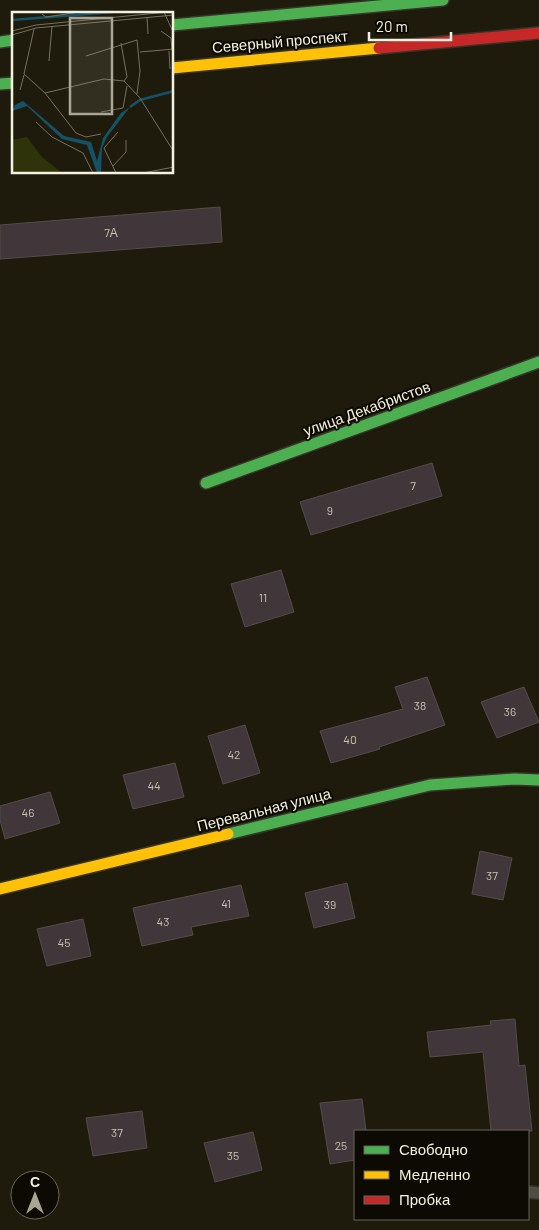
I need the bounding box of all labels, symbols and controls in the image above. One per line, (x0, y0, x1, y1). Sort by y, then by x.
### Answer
scale bar (369, 10, 452, 42)
inset map (12, 12, 174, 174)
text: 20 m (376, 17, 408, 35)
street label: Северный проспект (211, 26, 349, 56)
house number: 7А (104, 225, 118, 239)
street label: улица Декабристов (301, 377, 433, 439)
house number: 7 (410, 478, 416, 492)
house number: 9 (327, 503, 333, 517)
house number: 11 (259, 590, 267, 604)
house number: 38 (414, 698, 426, 712)
house number: 36 (504, 704, 516, 718)
house number: 40 (343, 732, 357, 746)
house number: 42 (227, 747, 241, 761)
house number: 44 (147, 778, 161, 792)
street label: Перевальная улица (195, 784, 333, 834)
house number: 46 (22, 805, 34, 819)
house number: 37 (486, 868, 498, 882)
house number: 41 (221, 896, 231, 910)
house number: 39 (324, 897, 336, 911)
house number: 43 (157, 914, 169, 928)
house number: 45 (58, 935, 70, 949)
house number: 37 (111, 1125, 123, 1139)
legend (354, 1130, 529, 1220)
house number: 25 (335, 1138, 347, 1152)
text: Свободно (399, 1140, 468, 1158)
house number: 35 (227, 1148, 239, 1162)
text: Медленно (399, 1165, 470, 1183)
north arrow (10, 1170, 60, 1220)
text: С (30, 1173, 40, 1190)
text: Пробка (399, 1190, 451, 1208)

